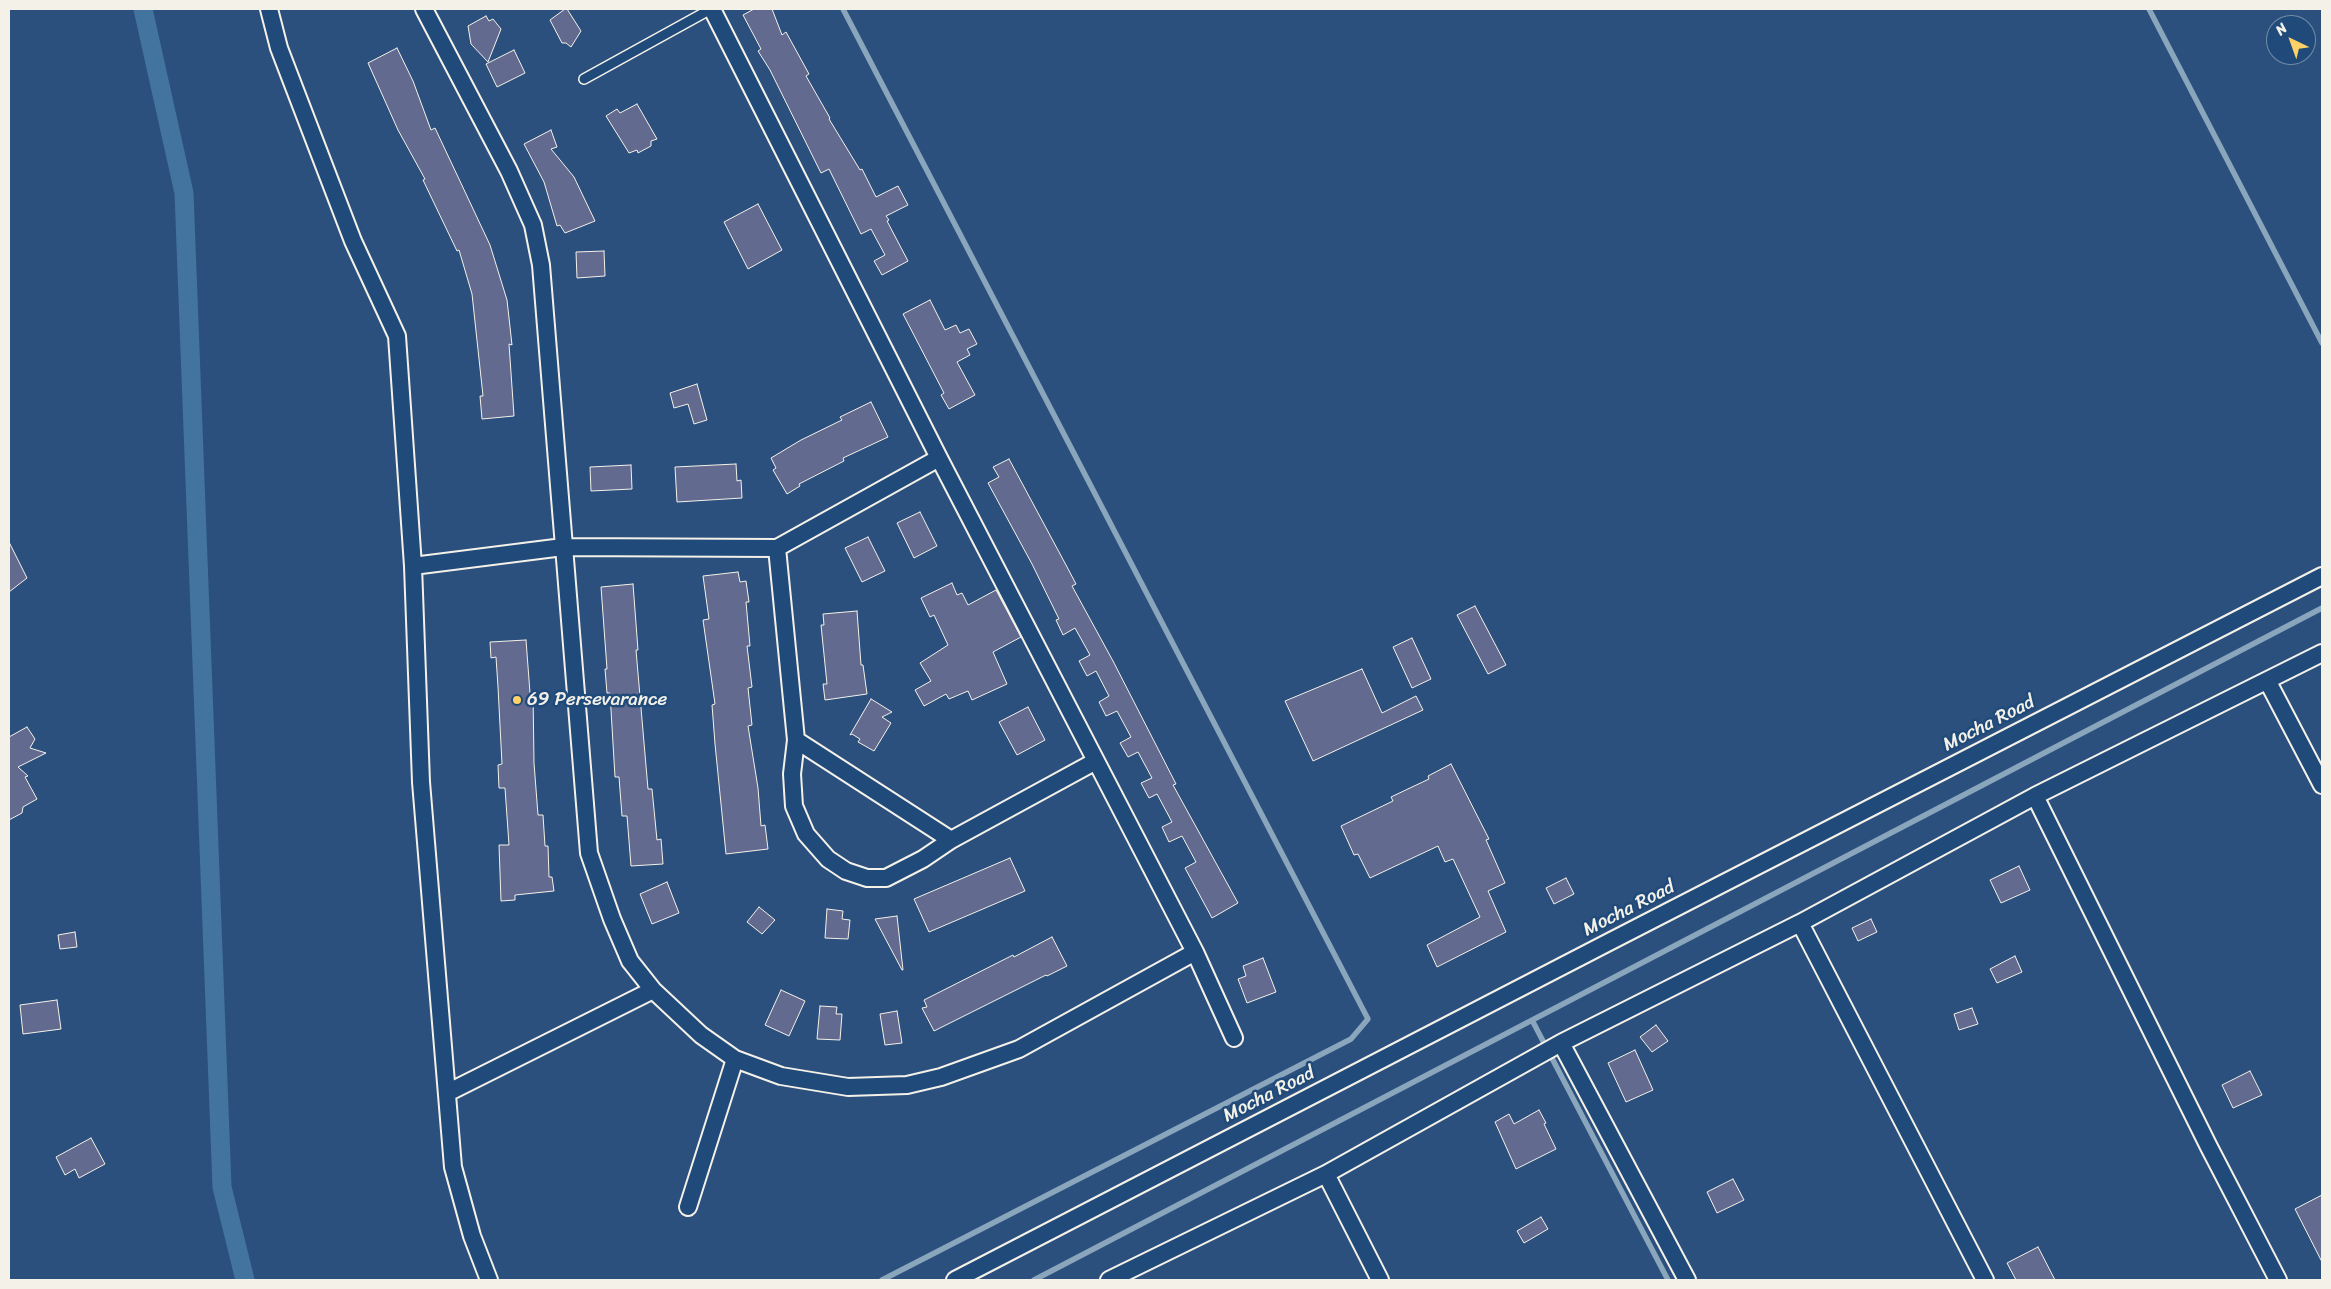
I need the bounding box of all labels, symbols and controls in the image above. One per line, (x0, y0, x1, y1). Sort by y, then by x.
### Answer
north arrow (2266, 15, 2316, 65)
text: N (2269, 17, 2293, 42)
place label: 69 Persevarance (527, 689, 667, 711)
street label: Mocha Road (1939, 691, 2039, 757)
marker: 69 Persevarance (511, 694, 523, 706)
street label: Mocha Road (1579, 876, 1679, 942)
street label: Mocha Road (1219, 1062, 1319, 1128)

